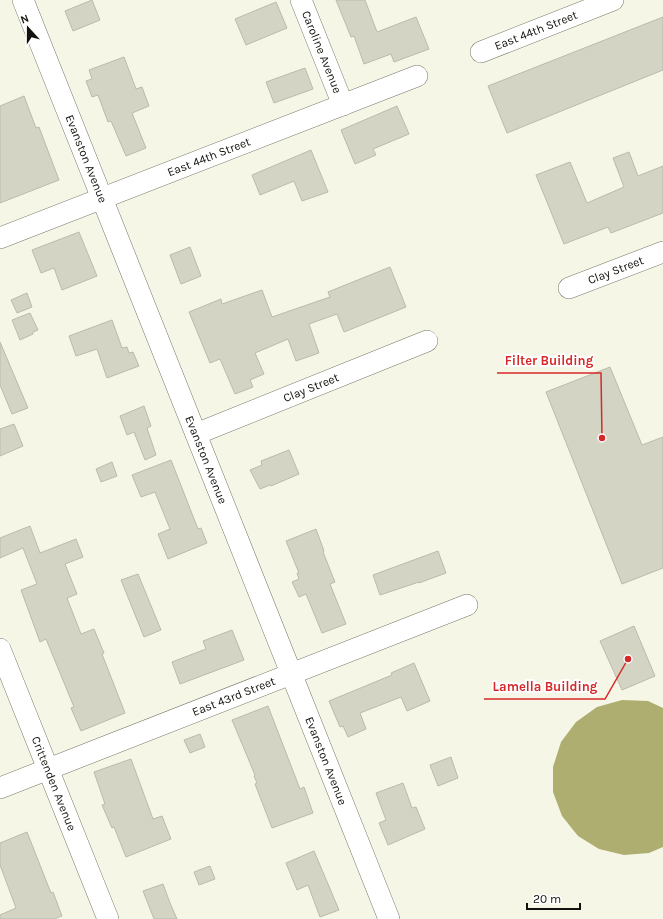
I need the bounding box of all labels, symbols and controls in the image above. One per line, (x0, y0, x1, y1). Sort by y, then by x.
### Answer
north arrow (8, 8, 48, 48)
street label: East 44th Street (492, 8, 580, 53)
street label: Caroline Avenue (299, 9, 345, 95)
text: N (19, 12, 31, 27)
street label: Evanston Avenue (62, 113, 110, 205)
street label: East 44th Street (165, 134, 253, 179)
street label: Clay Street (586, 253, 646, 287)
callout: Filter Building (497, 348, 601, 373)
text: Filter Building (505, 353, 594, 368)
street label: Clay Street (281, 370, 341, 405)
street label: Evanston Avenue (182, 414, 230, 506)
street label: East 43rd Street (190, 674, 278, 719)
callout: Lamella Building (484, 674, 605, 699)
text: Lamella Building (493, 679, 598, 694)
street label: Evanston Avenue (302, 715, 350, 807)
street label: Crittenden Avenue (29, 734, 79, 833)
scale bar (527, 885, 580, 911)
text: 20 m (533, 892, 561, 906)

